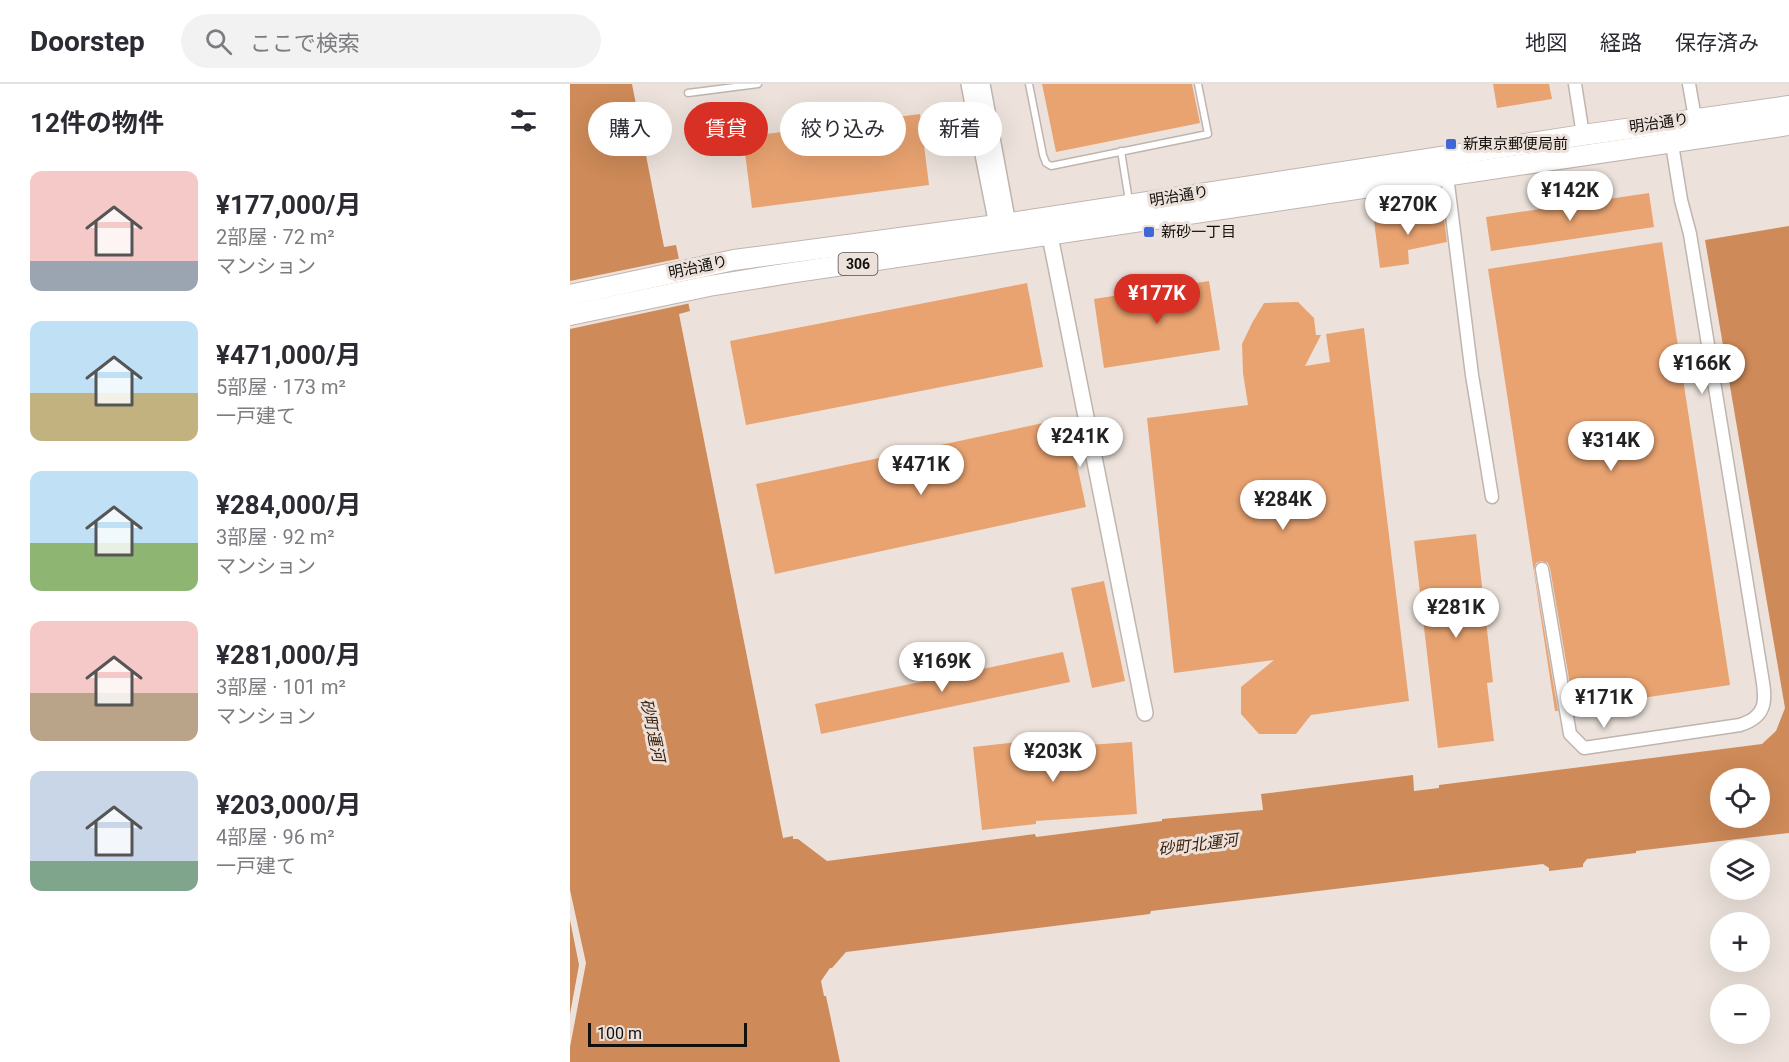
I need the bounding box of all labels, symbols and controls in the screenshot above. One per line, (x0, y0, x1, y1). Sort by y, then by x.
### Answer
search box (181, 14, 601, 68)
text: Doorstep (30, 25, 145, 58)
icon: search (202, 25, 235, 58)
text: ここで検索 (250, 31, 360, 56)
text: 地図 (1525, 31, 1567, 55)
text: 経路 (1600, 31, 1642, 55)
text: 保存済み (1675, 31, 1759, 55)
chip: 購入 (588, 102, 672, 156)
chip: 賃貸 (684, 102, 768, 156)
chip: 絞り込み (780, 102, 906, 156)
chip: 新着 (918, 102, 1002, 156)
icon: filters (507, 104, 540, 137)
text: 12件の物件 (30, 108, 164, 138)
street label: 明治通り (1628, 110, 1690, 136)
place label: 新東京郵便局前 (1463, 135, 1568, 153)
marker: 新東京郵便局前 (1444, 137, 1458, 151)
pin: ¥142K (1528, 171, 1612, 222)
text: ¥142K (1541, 178, 1599, 202)
street label: 明治通り (1148, 182, 1210, 210)
pin: ¥270K (1366, 185, 1450, 236)
text: ¥177,000/月 (216, 190, 362, 220)
text: ¥270K (1379, 192, 1437, 216)
icon: home (78, 195, 150, 267)
place label: 新砂一丁目 (1161, 223, 1236, 241)
text: 2部屋 · 72 m² (216, 225, 335, 249)
marker: 新砂一丁目 (1142, 225, 1156, 239)
street label: 明治通り (667, 252, 729, 282)
road number: 306 (838, 253, 878, 275)
text: マンション (216, 254, 316, 278)
pin: ¥177K (1115, 274, 1199, 325)
text: ¥177K (1128, 281, 1186, 305)
text: ¥471,000/月 (216, 340, 362, 370)
pin: ¥166K (1660, 344, 1744, 395)
icon: home (78, 345, 150, 417)
text: ¥166K (1673, 351, 1731, 375)
text: 5部屋 · 173 m² (216, 375, 346, 399)
text: 一戸建て (216, 404, 296, 428)
pin: ¥241K (1038, 417, 1122, 468)
pin: ¥314K (1569, 421, 1653, 472)
text: ¥241K (1051, 424, 1109, 448)
text: ¥314K (1582, 428, 1640, 452)
pin: ¥471K (879, 445, 963, 496)
text: ¥471K (892, 452, 950, 476)
pin: ¥284K (1241, 480, 1325, 531)
text: ¥284K (1254, 487, 1312, 511)
text: ¥284,000/月 (216, 490, 362, 520)
icon: home (78, 495, 150, 567)
text: 3部屋 · 92 m² (216, 525, 335, 549)
text: マンション (216, 554, 316, 578)
pin: ¥281K (1414, 588, 1498, 639)
text: ¥281K (1427, 595, 1485, 619)
text: ¥281,000/月 (216, 640, 362, 670)
pin: ¥169K (900, 642, 984, 693)
icon: home (78, 645, 150, 717)
text: ¥169K (913, 649, 971, 673)
text: 3部屋 · 101 m² (216, 675, 346, 699)
pin: ¥171K (1562, 678, 1646, 729)
text: ¥171K (1575, 685, 1633, 709)
water label: 砂町運河 (637, 697, 669, 766)
text: マンション (216, 704, 316, 728)
pin: ¥203K (1011, 732, 1095, 783)
text: ¥203K (1024, 739, 1082, 763)
map controls (1710, 768, 1770, 1044)
button: locate (1710, 768, 1770, 828)
text: ¥203,000/月 (216, 790, 362, 820)
icon: home (78, 795, 150, 867)
text: 4部屋 · 96 m² (216, 825, 335, 849)
water label: 砂町北運河 (1157, 830, 1242, 859)
button: layers (1710, 840, 1770, 900)
text: 一戸建て (216, 854, 296, 878)
button: + (1710, 912, 1770, 972)
button: − (1710, 984, 1770, 1044)
scale bar (588, 1020, 747, 1048)
text: 100 m (597, 1024, 642, 1043)

